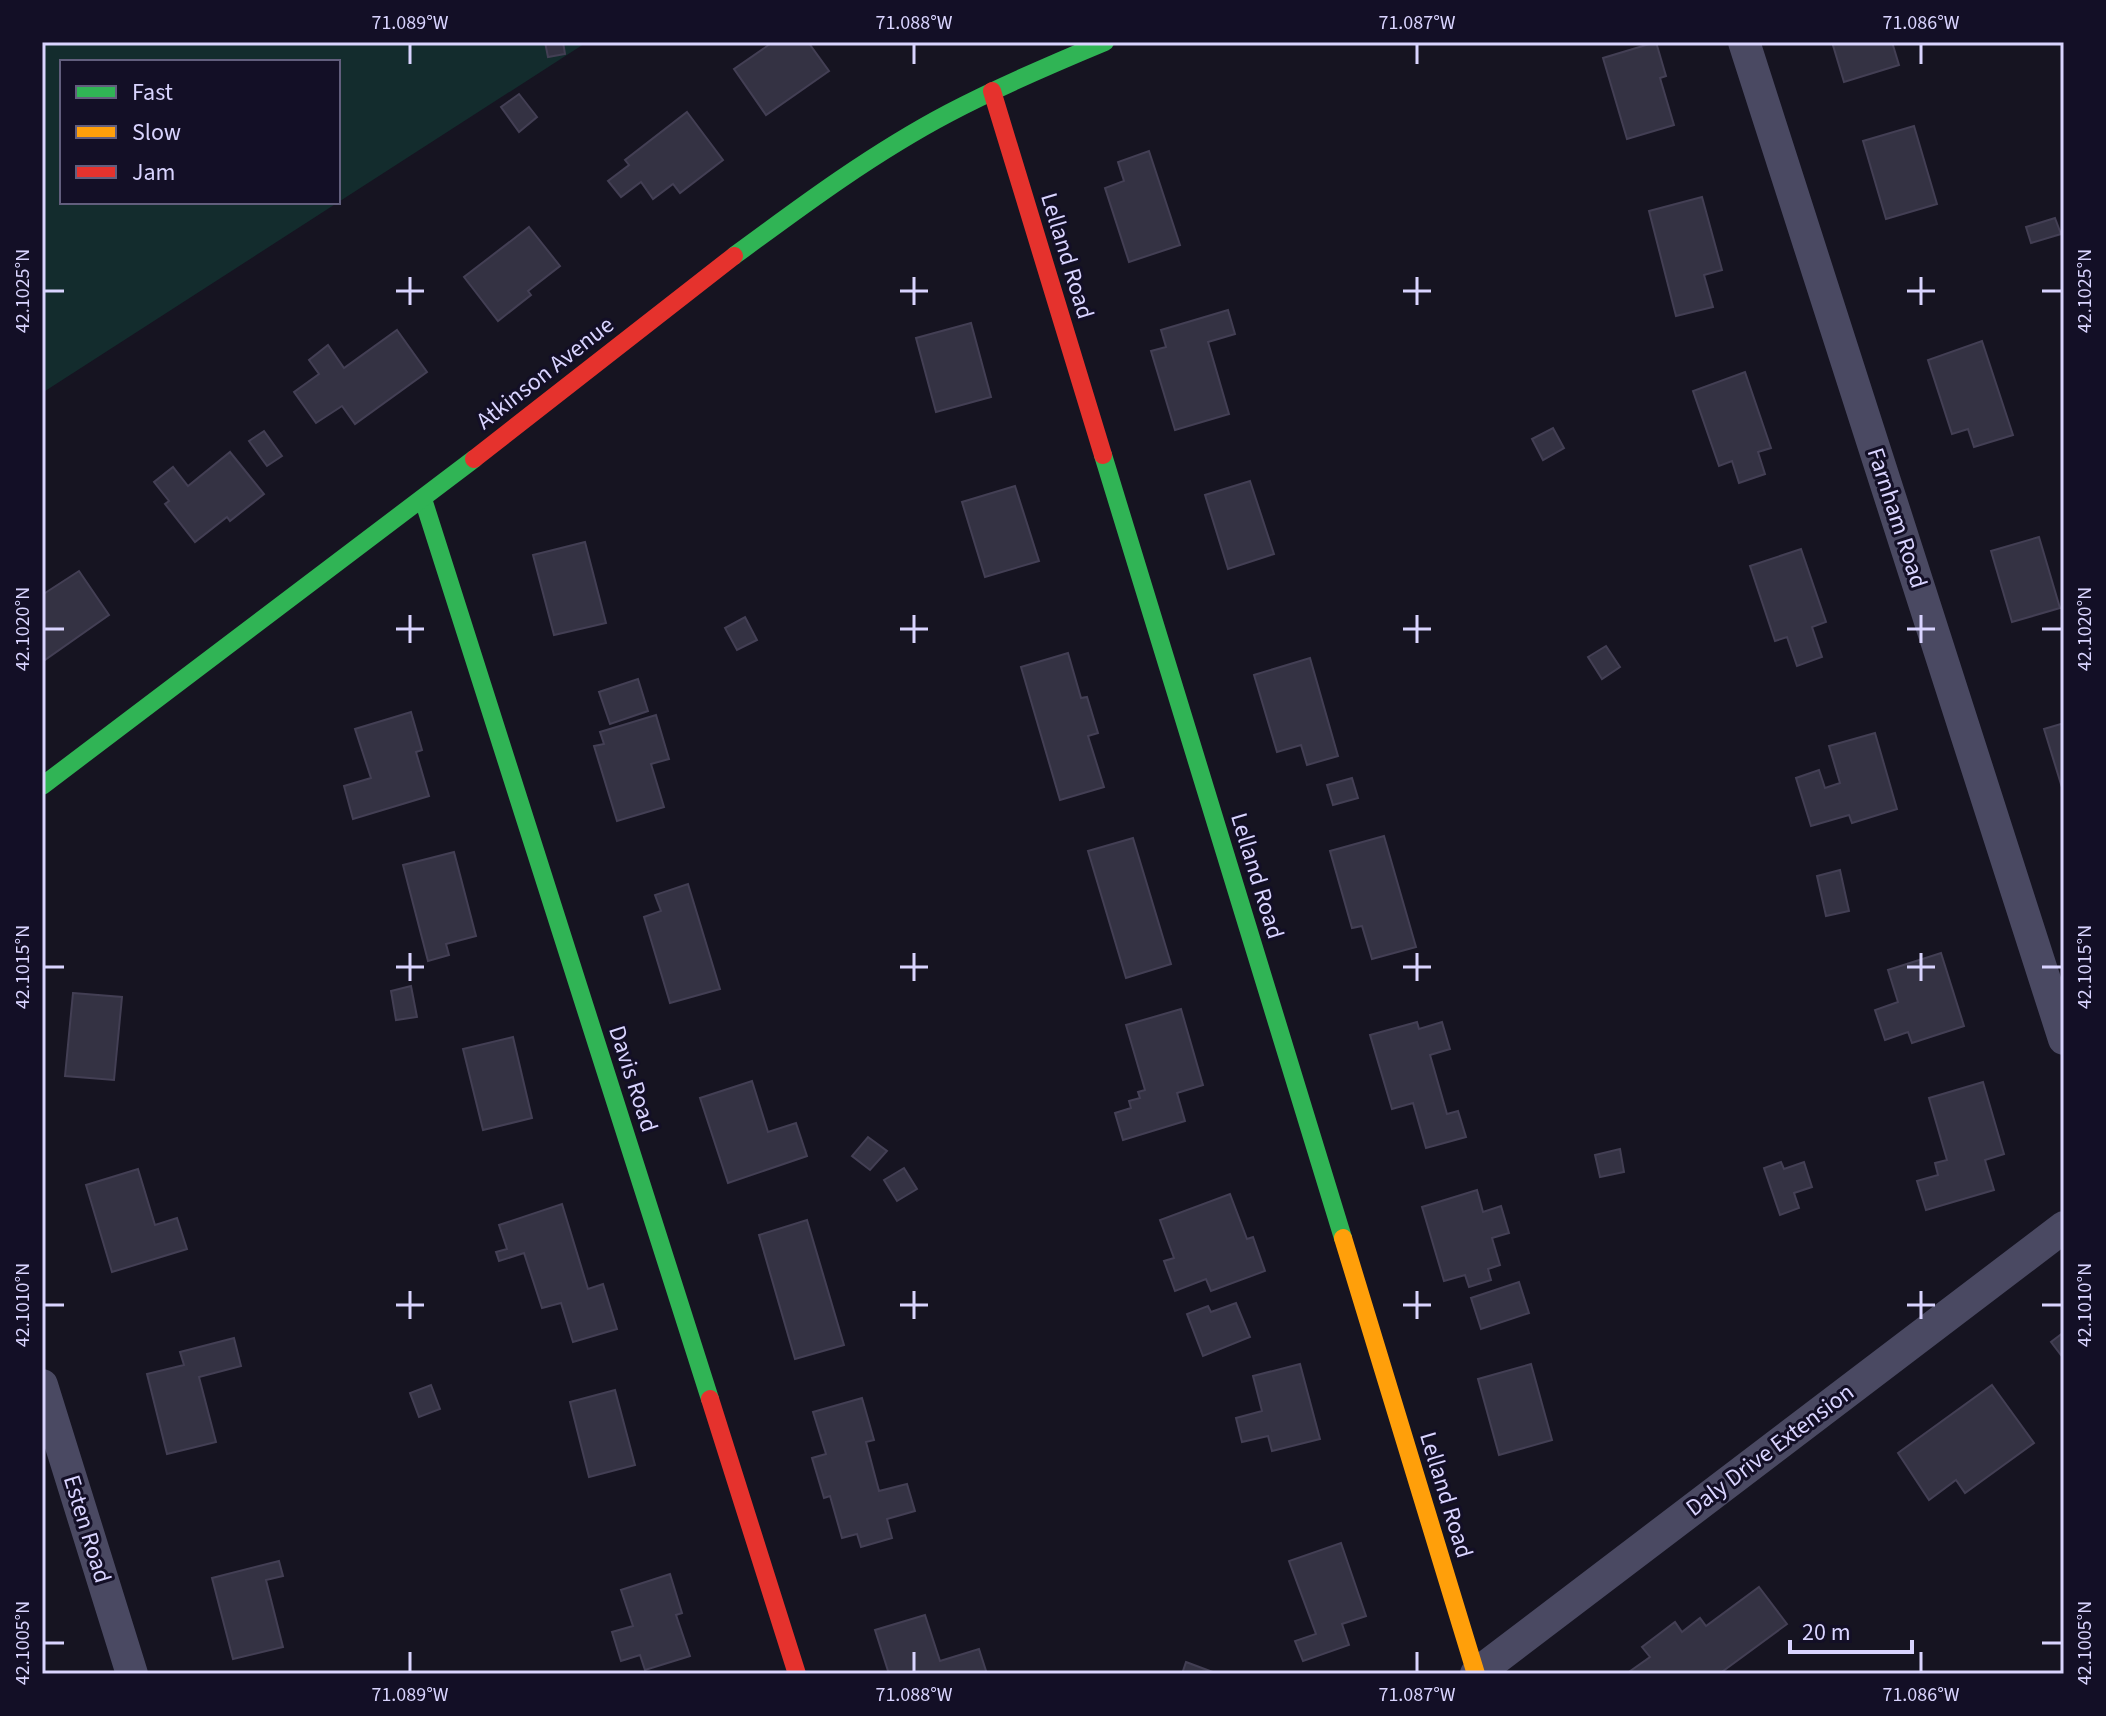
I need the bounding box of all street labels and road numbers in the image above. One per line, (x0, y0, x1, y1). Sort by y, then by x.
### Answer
street label: Lelland Road (1031, 189, 1103, 323)
street label: Atkinson Avenue (469, 308, 621, 438)
street label: Farnham Road (1858, 443, 1936, 593)
street label: Lelland Road (1221, 809, 1293, 943)
street label: Davis Road (599, 1021, 667, 1137)
street label: Daly Drive Extension (1679, 1375, 1861, 1525)
street label: Lelland Road (1410, 1428, 1482, 1562)
street label: Esten Road (54, 1471, 120, 1587)

